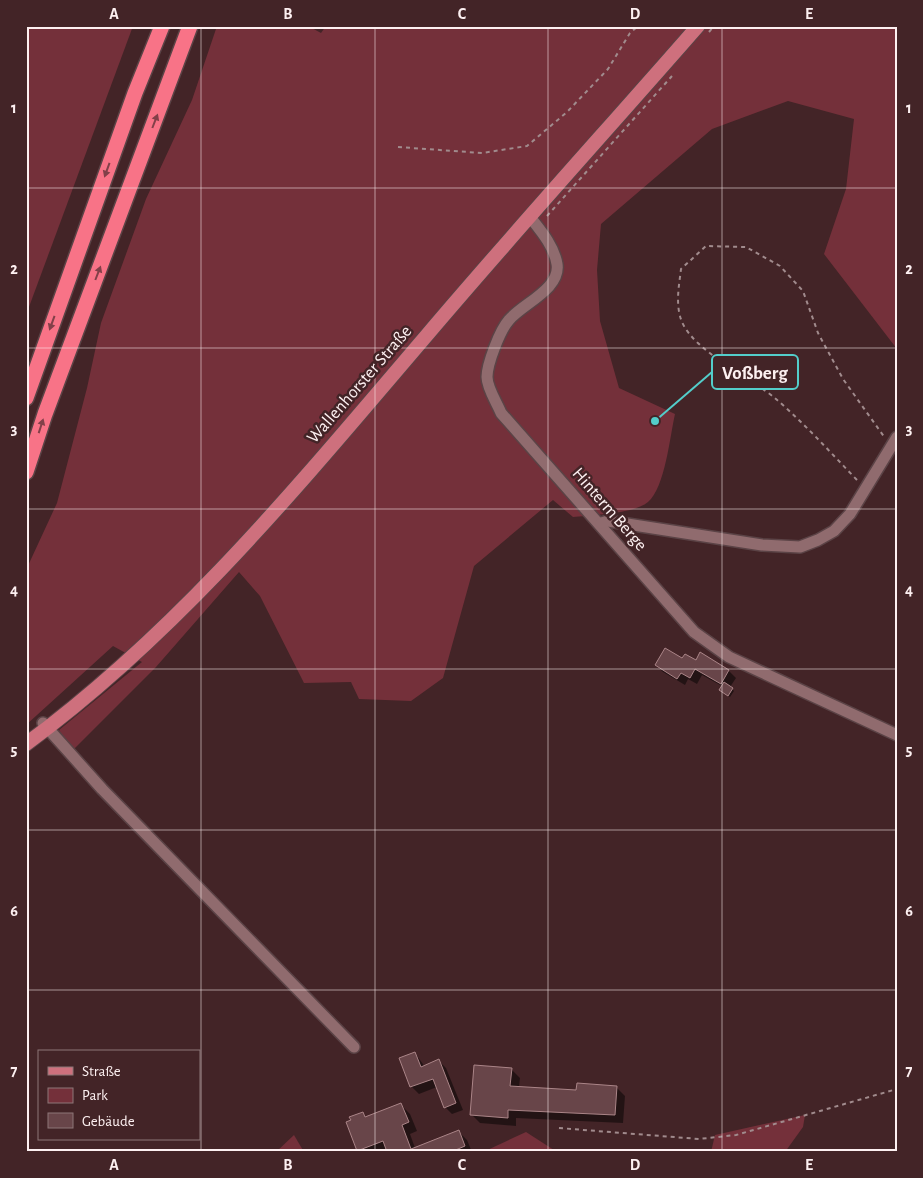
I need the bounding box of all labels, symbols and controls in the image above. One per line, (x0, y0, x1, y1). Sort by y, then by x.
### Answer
text: A (109, 6, 119, 22)
text: B (283, 6, 293, 22)
text: C (458, 6, 467, 22)
text: D (630, 6, 641, 22)
text: E (805, 6, 813, 22)
text: 1 (11, 100, 17, 116)
text: 1 (906, 100, 912, 116)
one-way arrow (151, 113, 159, 128)
one-way arrow (103, 163, 111, 178)
text: 2 (10, 261, 18, 277)
text: 2 (905, 261, 913, 277)
one-way arrow (94, 265, 102, 280)
one-way arrow (48, 315, 55, 330)
street label: Wallenhorster Straße (304, 322, 416, 447)
callout: Voßberg (712, 355, 798, 389)
text: Voßberg (722, 364, 788, 383)
one-way arrow (38, 418, 45, 433)
text: 3 (11, 421, 18, 437)
text: 3 (906, 421, 913, 437)
street label: Hinterm Berge (568, 465, 650, 555)
text: 4 (10, 582, 18, 598)
text: 4 (905, 582, 913, 598)
text: 5 (11, 742, 18, 758)
text: 5 (906, 742, 913, 758)
text: 6 (10, 903, 18, 919)
text: 6 (905, 903, 913, 919)
legend (38, 1050, 200, 1140)
text: 7 (11, 1063, 18, 1079)
text: 7 (906, 1063, 913, 1079)
text: Straße (82, 1064, 121, 1079)
text: Park (82, 1088, 108, 1103)
text: Gebäude (82, 1114, 135, 1129)
text: A (109, 1157, 119, 1173)
text: B (283, 1157, 293, 1173)
text: C (458, 1157, 467, 1173)
text: D (630, 1157, 641, 1173)
text: E (805, 1157, 813, 1173)

